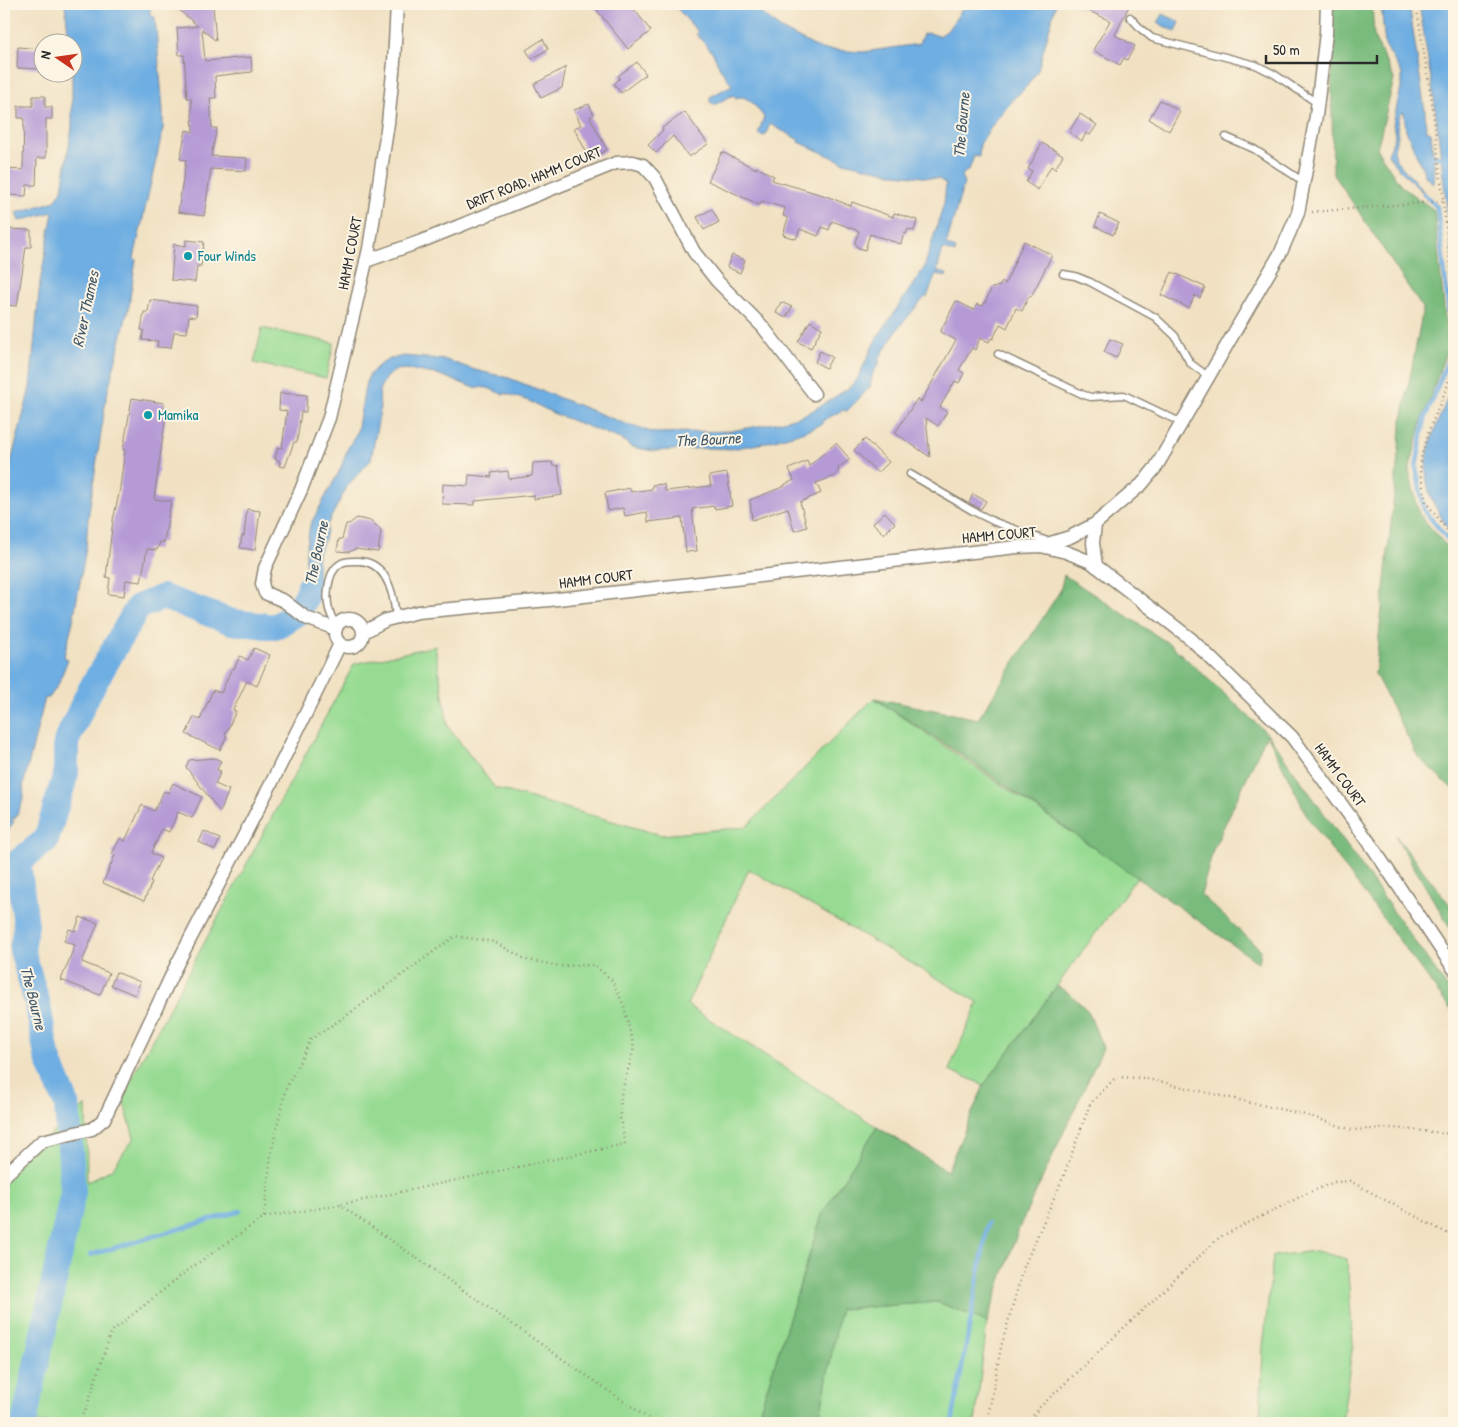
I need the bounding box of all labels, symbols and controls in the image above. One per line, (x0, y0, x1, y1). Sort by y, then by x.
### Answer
north arrow (32, 32, 82, 82)
scale bar (1266, 32, 1377, 64)
text: 50 m (1273, 39, 1300, 60)
text: N (35, 49, 55, 61)
water label: The Bourne (947, 91, 975, 158)
street label: DRIFT ROAD, HAMM COURT (463, 140, 605, 214)
street label: HAMM COURT (332, 213, 367, 291)
place label: Four Winds (197, 245, 256, 266)
marker: Four Winds (182, 250, 194, 262)
water label: River Thames (66, 267, 104, 349)
place label: Mamika (158, 404, 199, 425)
marker: Mamika (142, 409, 154, 421)
water label: The Bourne (675, 426, 742, 452)
water label: The Bourne (298, 518, 334, 587)
street label: HAMM COURT (961, 521, 1038, 548)
street label: HAMM COURT (558, 563, 635, 593)
street label: HAMM COURT (1310, 738, 1371, 812)
water label: The Bourne (15, 964, 53, 1033)

